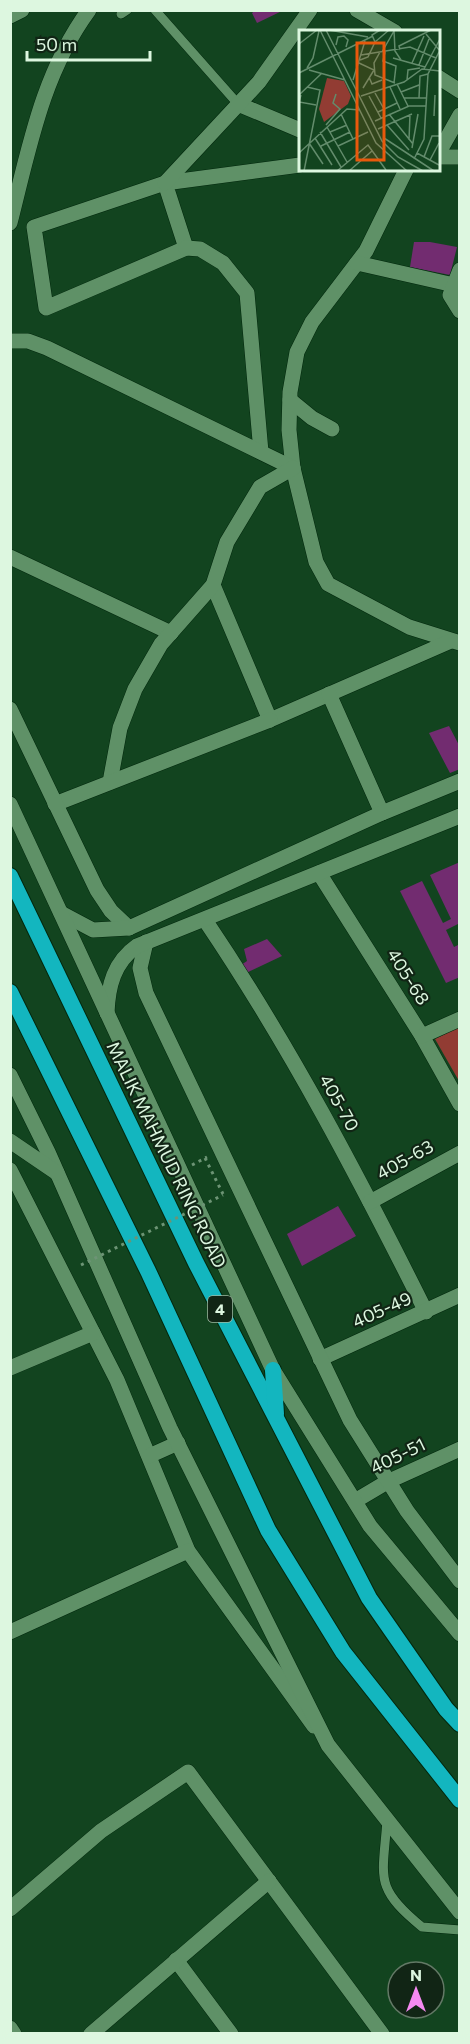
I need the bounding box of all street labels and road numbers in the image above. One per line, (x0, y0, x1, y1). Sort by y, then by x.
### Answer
street label: 405-68 (383, 944, 435, 1009)
street label: MALIK MAHMUD RING ROAD (102, 1038, 231, 1272)
street label: 405-70 (315, 1070, 364, 1135)
street label: 405-63 (372, 1135, 437, 1184)
street label: 405-49 (349, 1286, 414, 1332)
road number: 4 (208, 1296, 232, 1322)
street label: 405-51 (366, 1432, 429, 1478)

